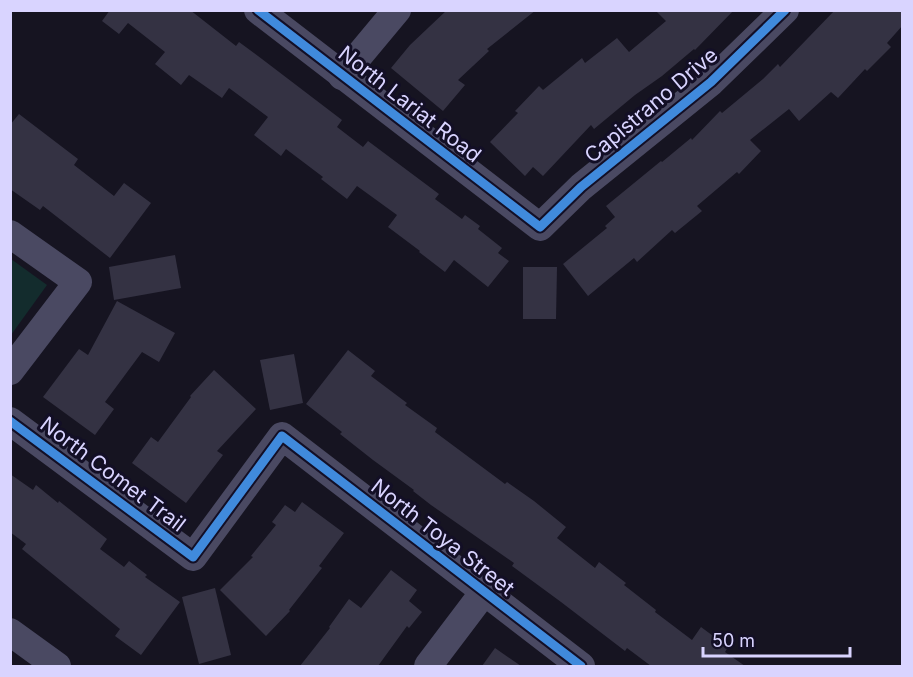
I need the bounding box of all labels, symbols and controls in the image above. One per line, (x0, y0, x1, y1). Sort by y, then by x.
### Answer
street label: North Lariat Road (334, 41, 486, 167)
street label: Capistrano Drive (579, 42, 723, 168)
street label: North Comet Trail (35, 411, 191, 537)
street label: North Toya Street (367, 473, 520, 601)
scale bar (703, 620, 850, 658)
text: 50 m (712, 630, 755, 651)

